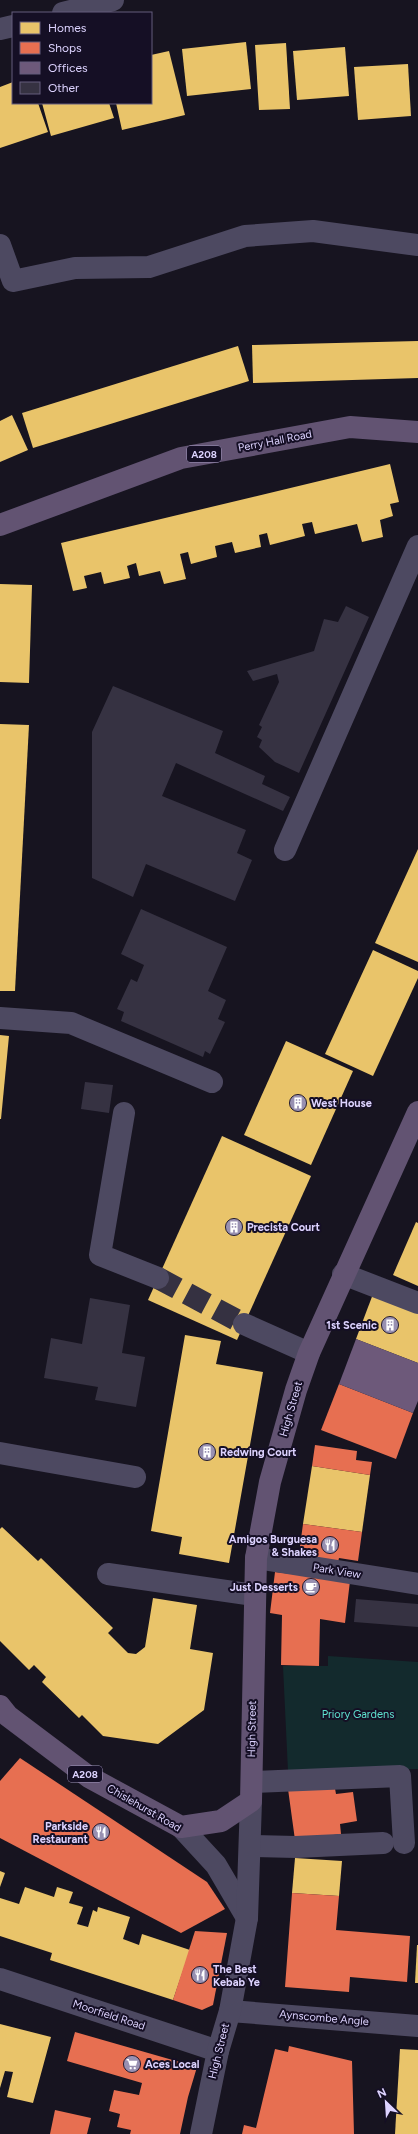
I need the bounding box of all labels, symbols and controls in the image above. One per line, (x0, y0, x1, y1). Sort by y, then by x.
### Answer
legend (12, 12, 152, 104)
text: Homes (48, 21, 87, 35)
text: Shops (48, 41, 82, 55)
text: Offices (48, 61, 88, 75)
text: Other (48, 81, 79, 95)
street label: Perry Hall Road (237, 427, 313, 455)
road number: A208 (187, 446, 221, 462)
building icon: West House (288, 1093, 308, 1113)
place label: West House (311, 1097, 372, 1110)
building icon: Precista Court (224, 1217, 244, 1237)
place label: Precista Court (247, 1221, 320, 1234)
building icon: 1st Scenic (380, 1315, 400, 1335)
place label: 1st Scenic (326, 1319, 377, 1332)
street label: High Street (277, 1380, 305, 1438)
building icon: Redwing Court (197, 1442, 217, 1462)
place label: Redwing Court (220, 1446, 297, 1459)
place label: Amigos Burguesa & Shakes (229, 1533, 317, 1559)
restaurant icon: Amigos Burguesa & Shakes (320, 1535, 340, 1555)
street label: Park View (312, 1561, 362, 1581)
cafe icon: Just Desserts (301, 1577, 321, 1597)
place label: Just Desserts (230, 1581, 298, 1594)
street label: High Street (245, 1700, 259, 1758)
park label: Priory Gardens (322, 1708, 394, 1721)
road number: A208 (68, 1766, 102, 1782)
street label: Chislehurst Road (105, 1781, 183, 1835)
place label: Parkside Restaurant (33, 1820, 89, 1846)
restaurant icon: Parkside Restaurant (91, 1822, 111, 1842)
place label: The Best Kebab Ye (213, 1963, 260, 1989)
restaurant icon: The Best Kebab Ye (190, 1965, 210, 1985)
street label: Moorfield Road (71, 1997, 147, 2033)
street label: Aynscombe Angle (279, 2008, 369, 2028)
street label: High Street (206, 2022, 232, 2080)
supermarket icon: Aces Local (122, 2054, 142, 2074)
place label: Aces Local (145, 2058, 200, 2071)
north arrow (366, 2082, 406, 2122)
text: N (375, 2086, 389, 2101)

